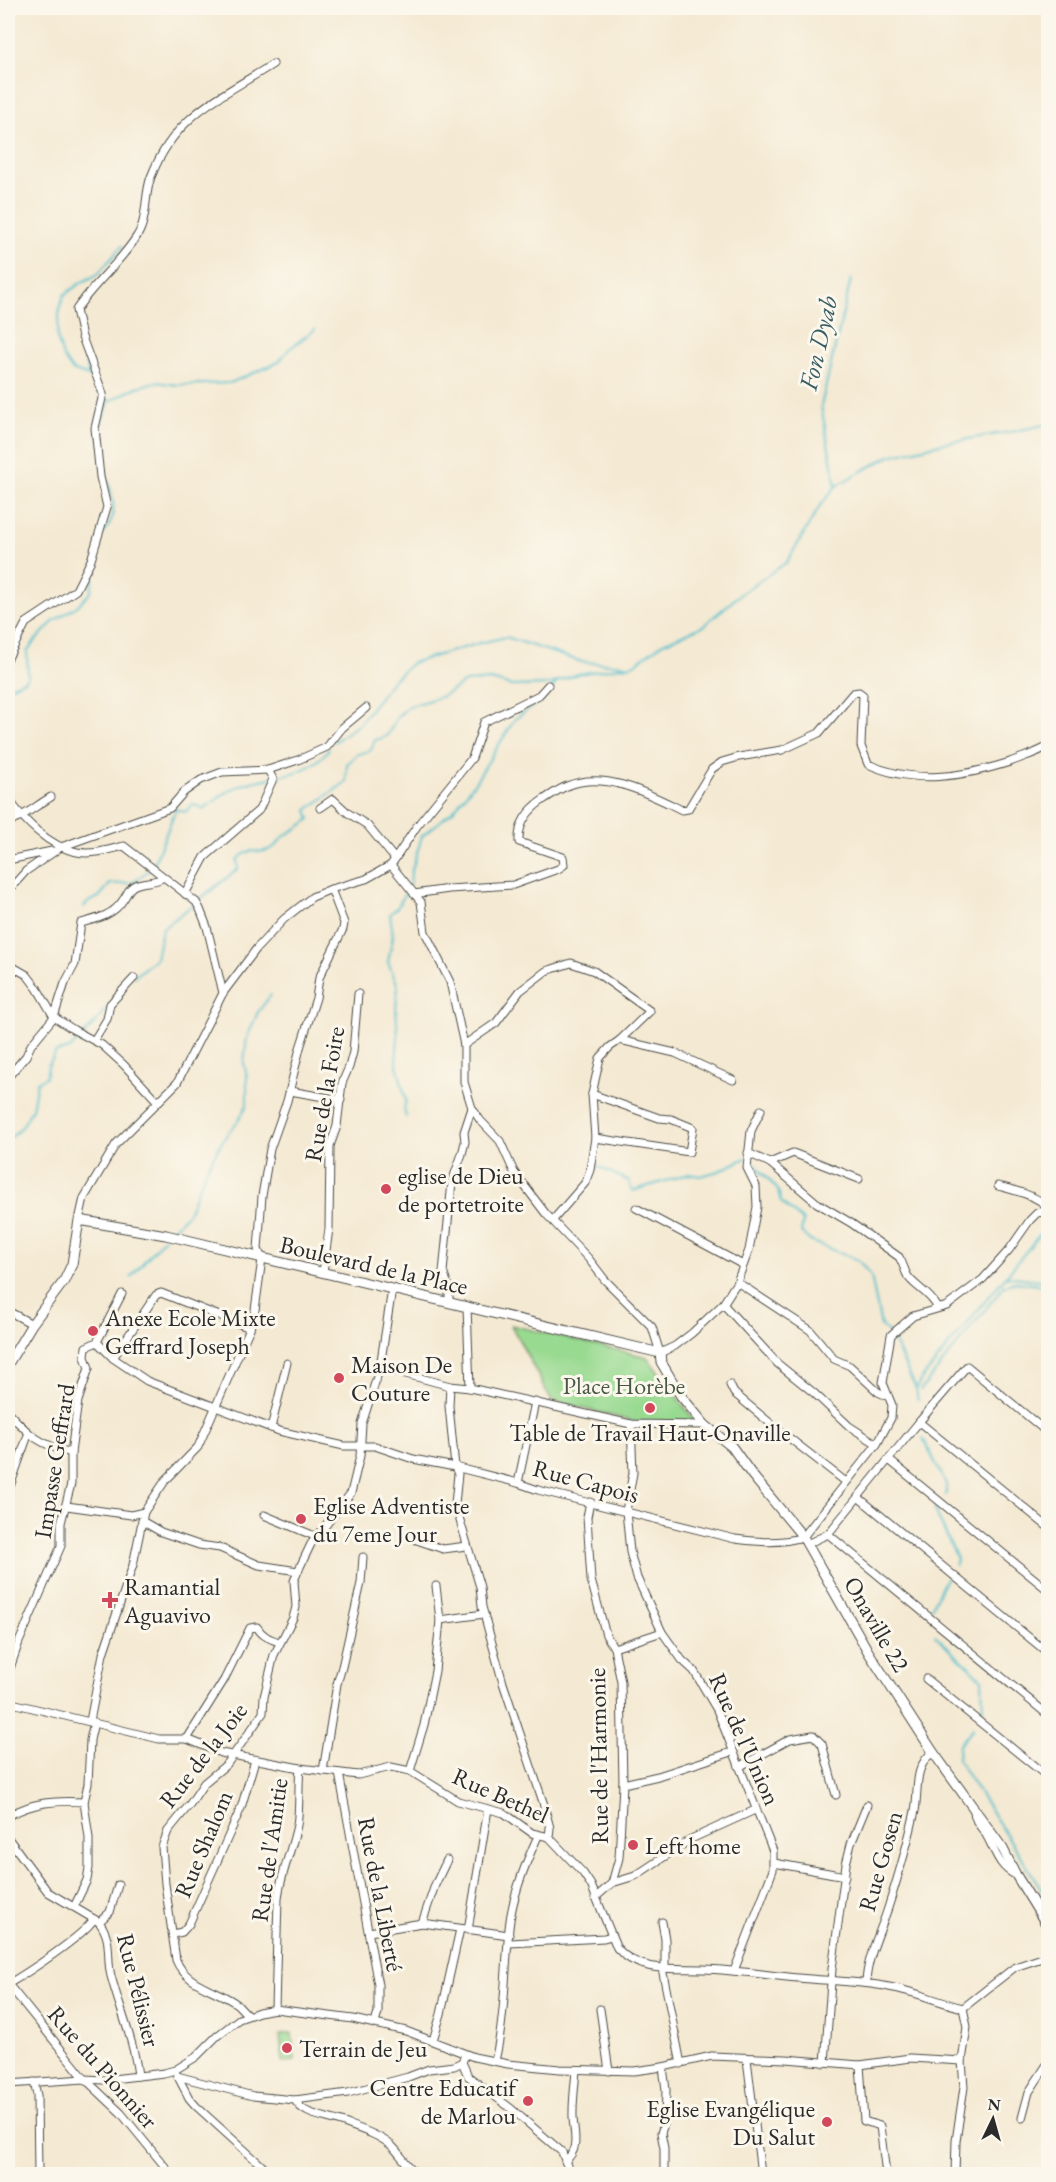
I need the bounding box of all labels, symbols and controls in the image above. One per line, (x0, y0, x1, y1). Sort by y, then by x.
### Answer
water label: Fon Dyab (790, 292, 845, 395)
street label: Rue de la Foire (297, 1024, 351, 1164)
place label: eglise de Dieu de portetroite (398, 1160, 524, 1219)
marker: eglise de Dieu de portetroite (379, 1182, 393, 1196)
street label: Boulevard de la Place (277, 1228, 471, 1302)
place label: Anexe Ecole Mixte Geffrard Joseph (104, 1302, 276, 1361)
marker: Anexe Ecole Mixte Geffrard Joseph (86, 1324, 100, 1338)
place label: Maison De Couture (351, 1349, 452, 1408)
park label: Place Horèbe (563, 1370, 685, 1401)
marker: Maison De Couture (332, 1371, 346, 1385)
street label: Impasse Geffrard (26, 1380, 82, 1541)
marker: Table de Travail Haut-Onaville (643, 1401, 657, 1415)
place label: Table de Travail Haut-Onaville (509, 1417, 791, 1448)
street label: Rue Capois (530, 1452, 642, 1510)
place label: Eglise Adventiste du 7eme Jour (313, 1490, 469, 1549)
marker: Eglise Adventiste du 7eme Jour (294, 1512, 308, 1526)
place label: Ramantial Aguavivo (123, 1571, 221, 1630)
street label: Onaville 22 (837, 1571, 917, 1678)
marker: Ramantial Aguavivo (101, 1591, 119, 1609)
street label: Rue de l'Harmonie (581, 1668, 615, 1844)
street label: Rue de l'Union (702, 1668, 788, 1810)
street label: Rue de la Joie (152, 1696, 254, 1814)
street label: Rue Bethel (448, 1760, 554, 1830)
street label: Rue de l'Amitie (244, 1776, 294, 1924)
street label: Rue Shalom (167, 1785, 240, 1902)
street label: Rue Gosen (851, 1807, 909, 1915)
street label: Rue de la Liberté (351, 1814, 411, 1974)
place label: Left home (645, 1830, 741, 1861)
marker: Left home (626, 1838, 640, 1852)
street label: Rue Pélissier (110, 1930, 168, 2050)
street label: Rue du Pionnier (41, 1999, 165, 2135)
place label: Terrain de Jeu (299, 2033, 428, 2064)
marker: Terrain de Jeu (280, 2041, 294, 2055)
place label: Centre Educatif de Marlou (369, 2072, 519, 2131)
north arrow (963, 2089, 1023, 2149)
place label: Eglise Evangélique Du Salut (646, 2093, 815, 2152)
marker: Centre Educatif de Marlou (521, 2094, 535, 2108)
text: N (987, 2094, 1002, 2116)
marker: Eglise Evangélique Du Salut (820, 2115, 834, 2129)

